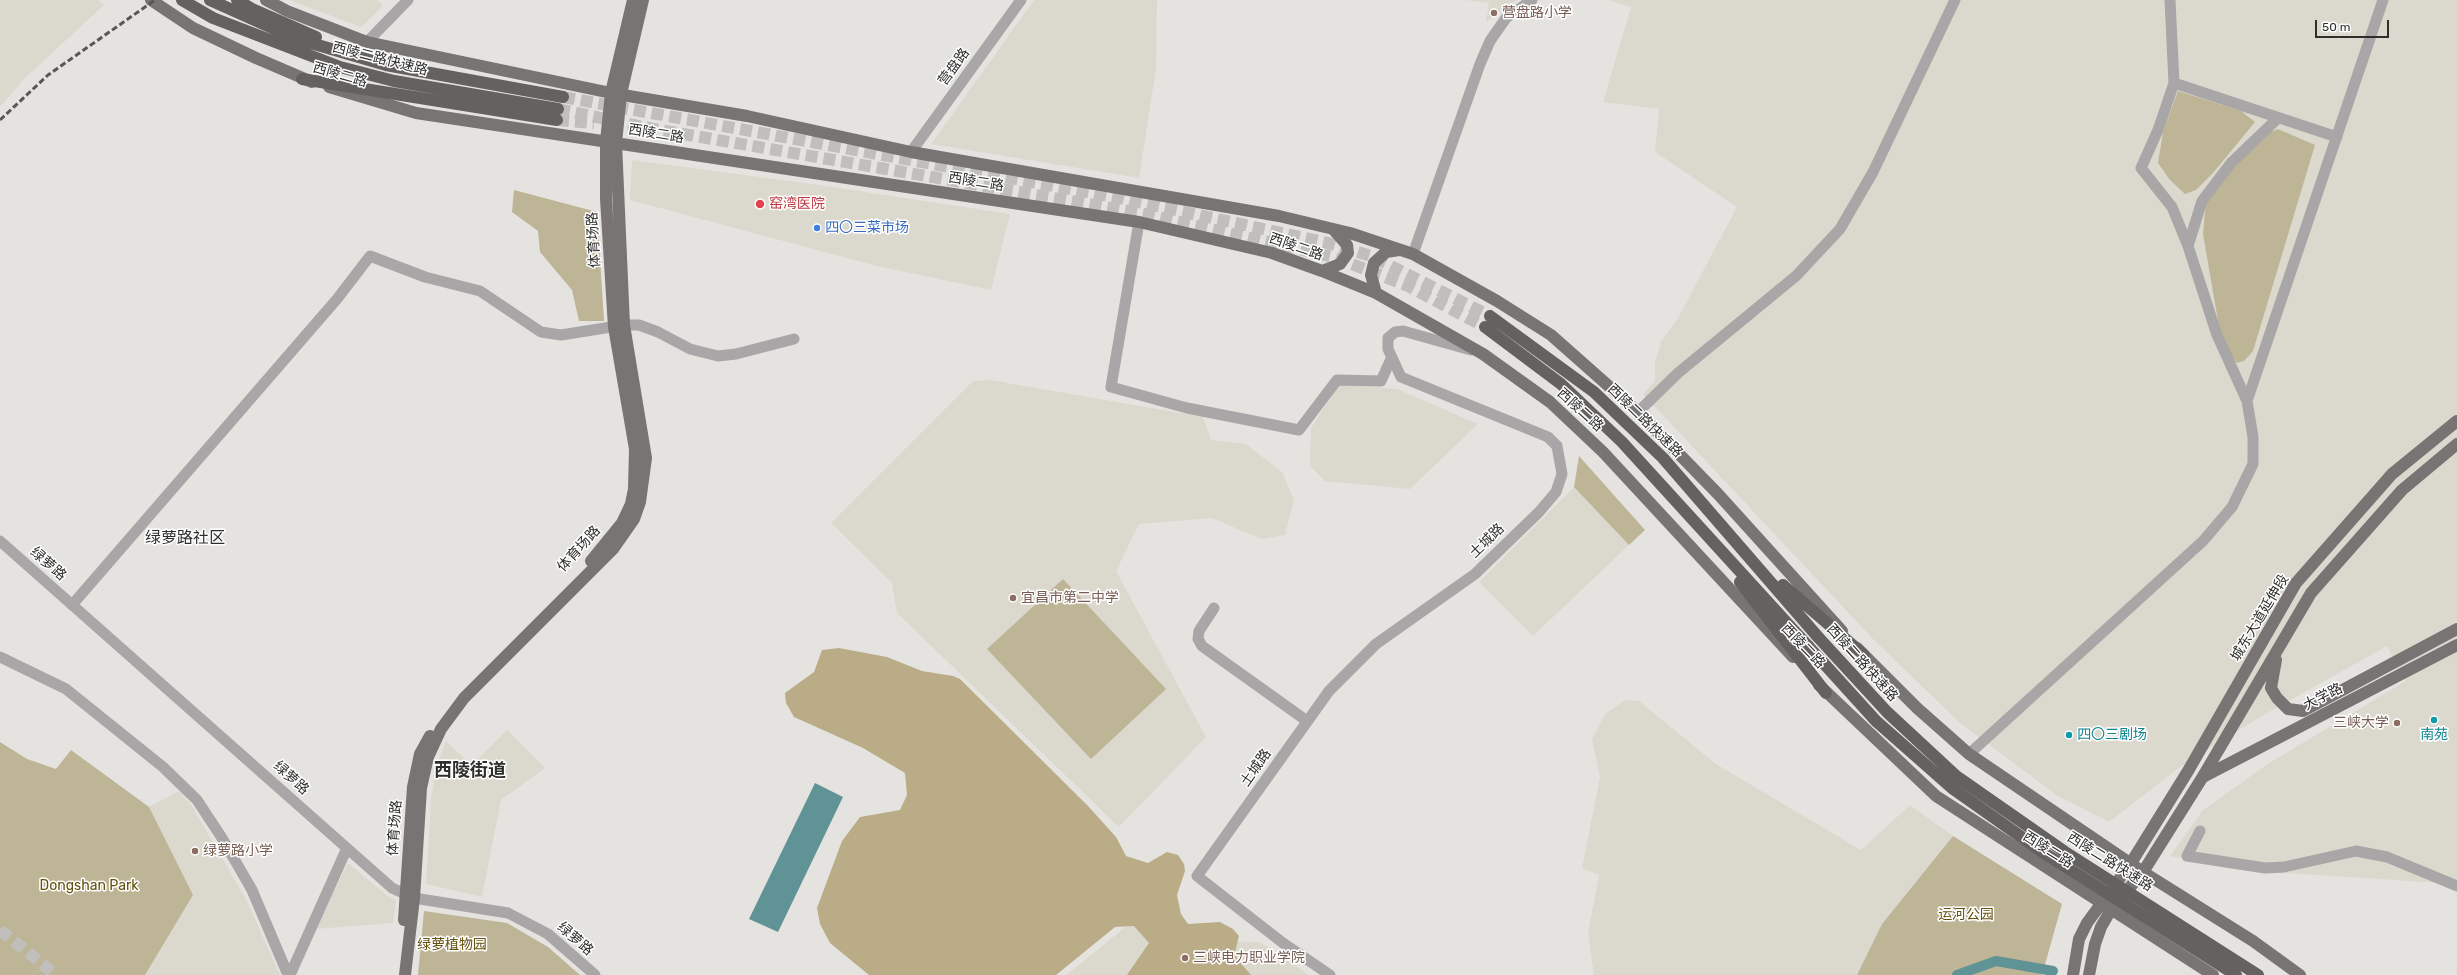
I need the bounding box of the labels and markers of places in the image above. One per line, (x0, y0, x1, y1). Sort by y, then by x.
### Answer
place label: 营盘路小学 (1502, 5, 1572, 21)
marker: 营盘路小学 (1489, 8, 1499, 18)
place label: 窑湾医院 (769, 196, 825, 212)
marker: 窑湾医院 (754, 198, 766, 210)
place label: 四〇三菜市场 (825, 220, 909, 236)
marker: 四〇三菜市场 (812, 223, 822, 233)
place label: 宜昌市第二中学 (1021, 590, 1119, 606)
marker: 宜昌市第二中学 (1008, 593, 1018, 603)
place label: 三峡大学 (2333, 715, 2389, 731)
marker: 南苑 (2429, 715, 2439, 725)
marker: 三峡大学 (2392, 718, 2402, 728)
place label: 四〇三剧场 (2077, 727, 2147, 743)
place label: 南苑 (2420, 727, 2448, 743)
marker: 四〇三剧场 (2064, 730, 2074, 740)
place label: 绿萝路小学 (203, 843, 273, 859)
marker: 绿萝路小学 (190, 846, 200, 856)
place label: 三峡电力职业学院 (1193, 950, 1305, 966)
marker: 三峡电力职业学院 (1180, 953, 1190, 963)

